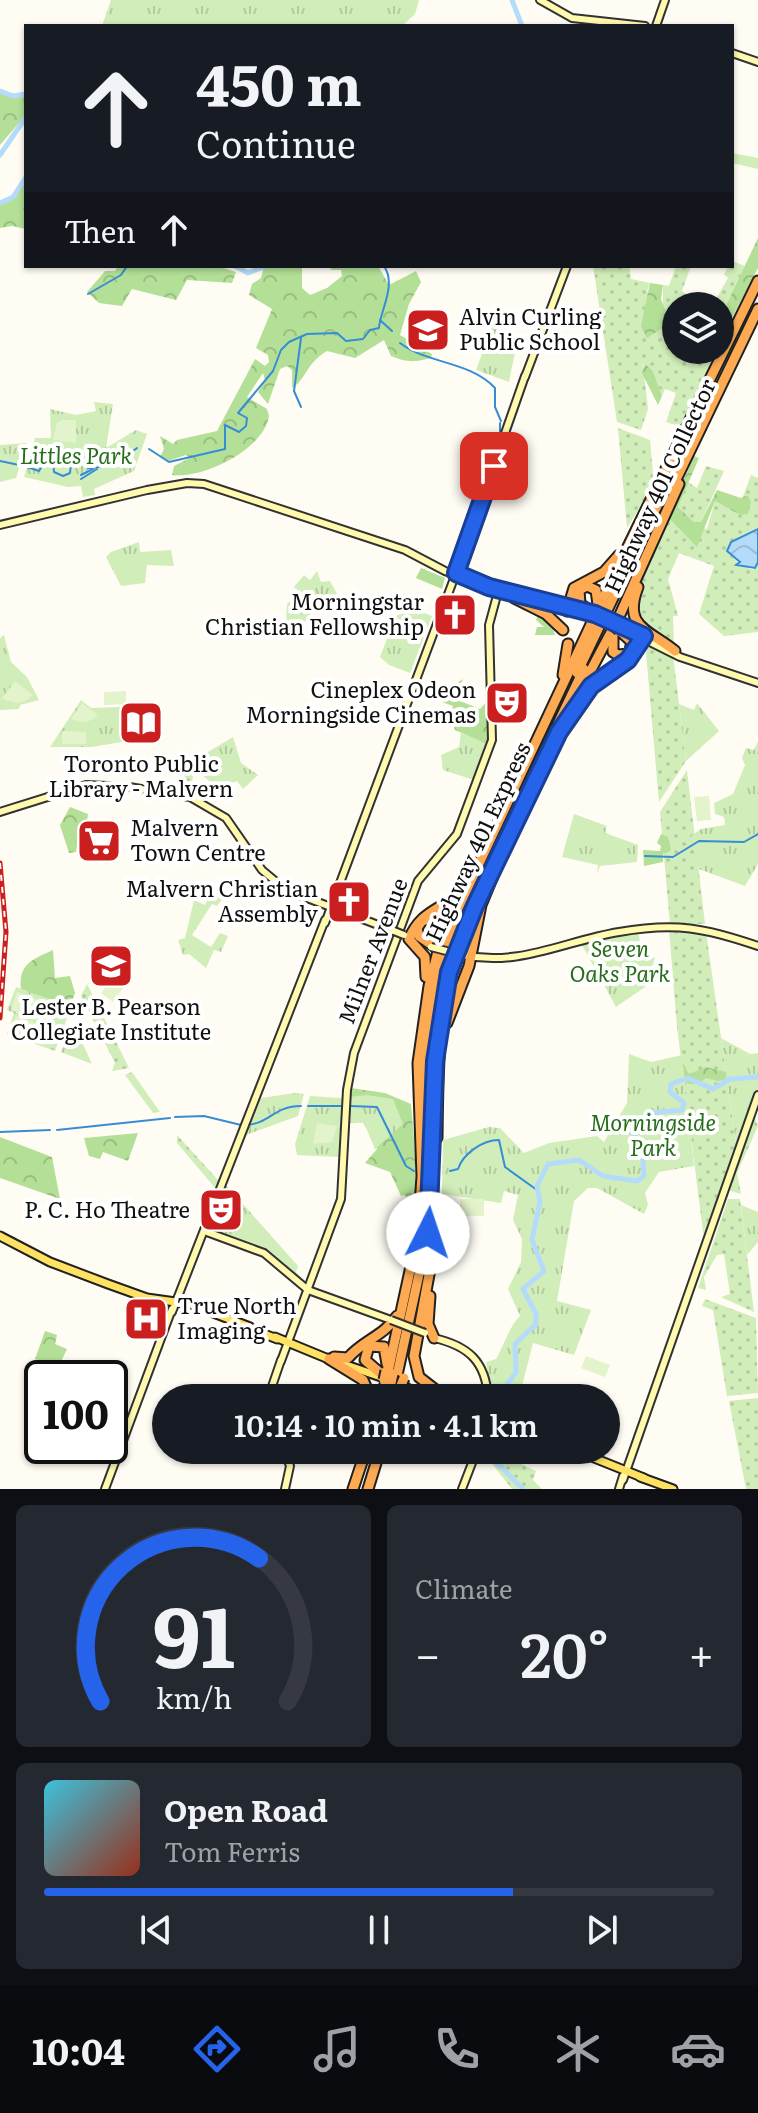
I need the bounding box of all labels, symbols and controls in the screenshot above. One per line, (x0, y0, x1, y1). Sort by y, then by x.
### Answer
text: 450 m (196, 40, 362, 123)
icon: ahead (64, 56, 168, 160)
text: Continue (196, 116, 356, 169)
text: Then (64, 208, 136, 252)
icon: ahead (152, 208, 196, 252)
map controls (662, 292, 734, 364)
button: layers (662, 292, 734, 364)
place label: Alvin Curling Public School (459, 299, 602, 357)
school or university icon: Alvin Curling Public School (404, 306, 452, 354)
street label: Highway 401 Collector (594, 372, 723, 598)
pin (460, 432, 528, 500)
park label: Littles Park (20, 438, 132, 471)
icon: arrive (472, 444, 516, 488)
place label: Morningstar Christian Fellowship (205, 584, 425, 642)
church icon: Morningstar Christian Fellowship (431, 591, 479, 639)
place label: Cineplex Odeon Morningside Cinemas (245, 672, 476, 730)
theatre icon: Cineplex Odeon Morningside Cinemas (483, 679, 531, 727)
library icon: Toronto Public Library - Malvern (117, 699, 165, 747)
street label: Highway 401 Express (416, 736, 538, 947)
place label: Toronto Public Library - Malvern (49, 746, 233, 804)
place label: Malvern Town Centre (130, 810, 266, 868)
supermarket icon: Malvern Town Centre (75, 817, 123, 865)
place label: Malvern Christian Assembly (125, 871, 318, 929)
street label: Milner Avenue (329, 873, 415, 1028)
church icon: Malvern Christian Assembly (325, 878, 373, 926)
park label: Seven Oaks Park (570, 931, 670, 989)
school or university icon: Lester B. Pearson Collegiate Institute (87, 942, 135, 990)
place label: Lester B. Pearson Collegiate Institute (11, 989, 211, 1047)
park label: Morningside Park (590, 1105, 716, 1163)
theatre icon: P. C. Ho Theatre (197, 1186, 245, 1234)
position arrow (386, 1191, 470, 1275)
place label: P. C. Ho Theatre (24, 1192, 190, 1225)
place label: True North Imaging (177, 1288, 297, 1346)
hospital icon: True North Imaging (122, 1295, 170, 1343)
speed limit sign: 100 (24, 1360, 128, 1464)
text: 10:14 · 10 min · 4.1 km (234, 1402, 538, 1446)
text: Climate (415, 1568, 513, 1607)
text: 91 (152, 1570, 235, 1694)
text: 20° (520, 1607, 609, 1696)
text: − (415, 1619, 441, 1685)
text: + (688, 1619, 714, 1685)
text: km/h (155, 1675, 232, 1718)
text: Open Road (164, 1787, 328, 1831)
text: Tom Ferris (164, 1831, 300, 1870)
icon: previous (134, 1908, 178, 1952)
icon: pause (357, 1908, 401, 1952)
icon: next (580, 1908, 624, 1952)
icon: directions (189, 2021, 245, 2077)
icon: music (309, 2021, 365, 2077)
icon: phone (429, 2021, 485, 2077)
icon: climate (550, 2021, 606, 2077)
icon: car (670, 2021, 726, 2077)
text: 10:04 (32, 2023, 125, 2076)

